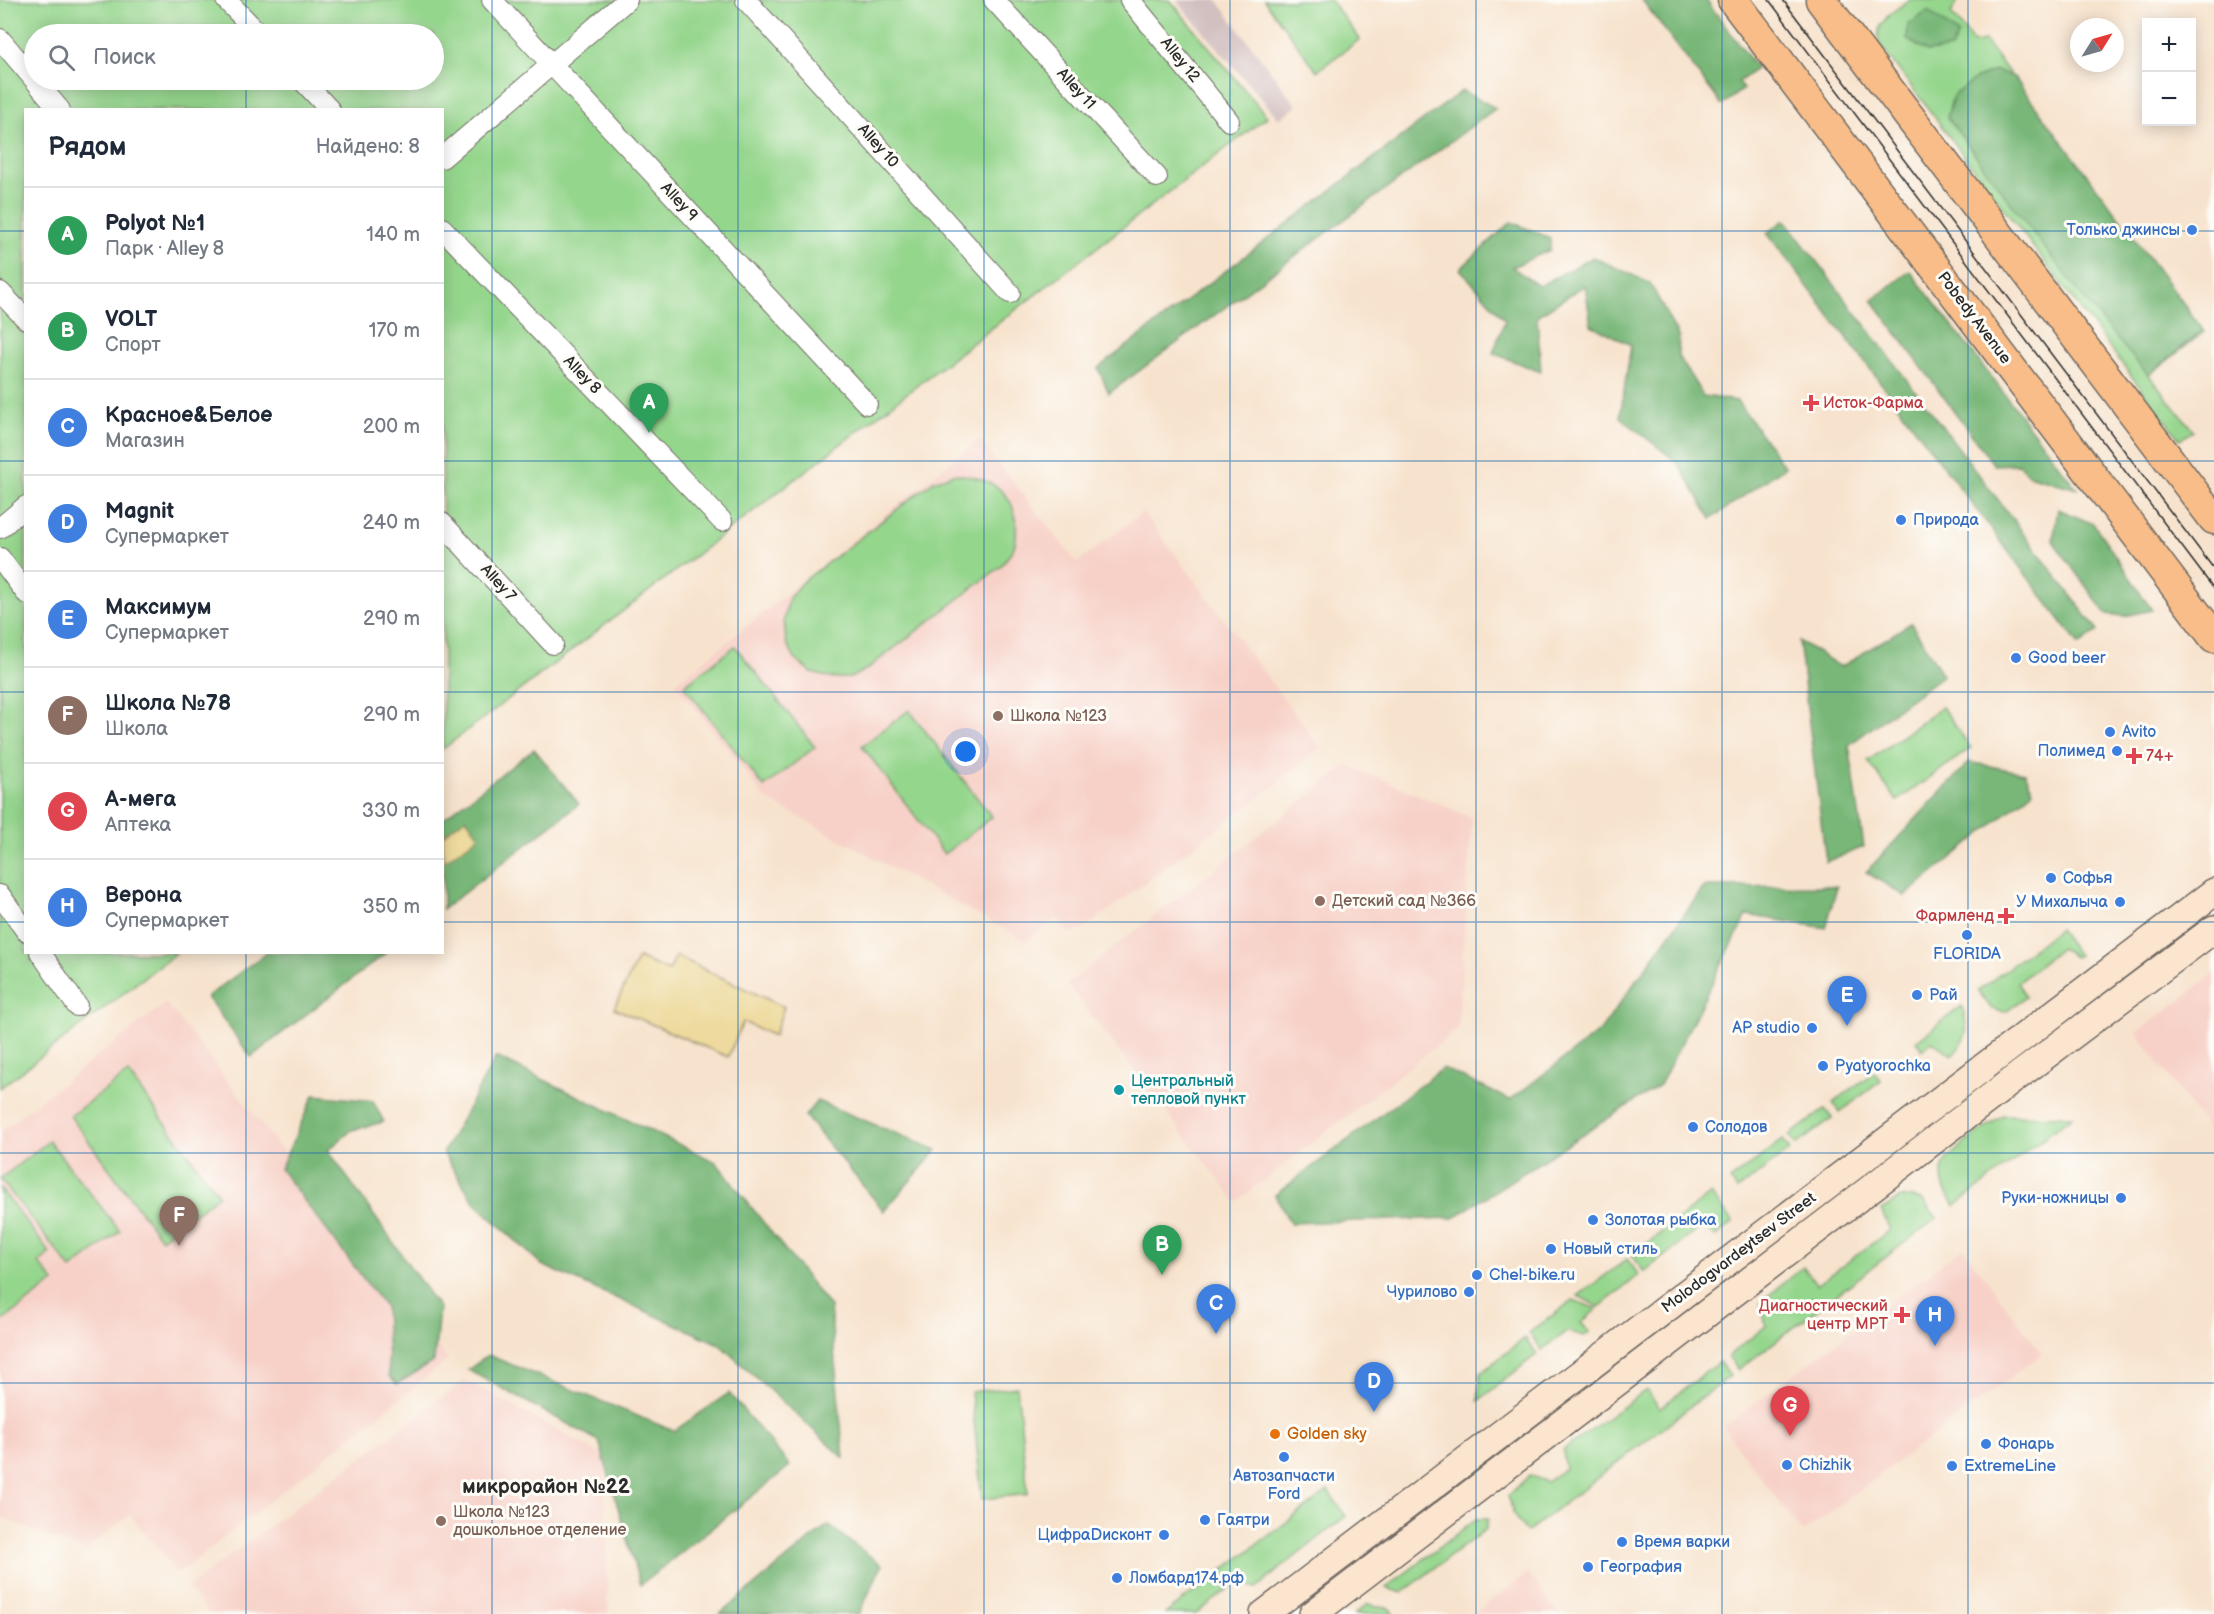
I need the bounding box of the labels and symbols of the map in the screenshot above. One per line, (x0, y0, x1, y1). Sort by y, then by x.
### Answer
north arrow (2070, 18, 2124, 72)
street label: Alley 12 (1156, 34, 1204, 87)
street label: Alley 11 (1053, 64, 1099, 114)
street label: Alley 10 (853, 120, 903, 172)
street label: Alley 9 (656, 179, 702, 225)
place label: Только джинсы (2066, 221, 2180, 240)
marker: Только джинсы (2185, 223, 2199, 237)
street label: Pobedy Avenue (1933, 268, 2015, 368)
street label: Alley 8 (559, 352, 605, 398)
pin: A (630, 384, 668, 433)
place label: Исток-Фарма (1823, 394, 1924, 413)
marker: Исток-Фарма (1804, 396, 1818, 410)
place label: Природа (1913, 511, 1980, 530)
marker: Природа (1894, 513, 1908, 527)
street label: Alley 7 (476, 560, 520, 606)
place label: Good beer (2028, 649, 2106, 668)
marker: Good beer (2009, 651, 2023, 665)
place label: Школа №123 (1010, 707, 1107, 726)
marker: Школа №123 (991, 709, 1005, 723)
place label: Avito (2122, 723, 2156, 742)
marker: Avito (2103, 725, 2117, 739)
your location (951, 737, 980, 766)
place label: Полимед (2038, 742, 2105, 761)
marker: Полимед (2110, 744, 2124, 758)
place label: 74+ (2146, 747, 2174, 766)
marker: 74+ (2127, 749, 2141, 763)
place label: Софья (2063, 869, 2112, 888)
marker: Софья (2044, 871, 2058, 885)
place label: Детский сад №366 (1332, 892, 1476, 911)
place label: У Михалыча (2016, 893, 2109, 912)
marker: Детский сад №366 (1313, 894, 1327, 908)
marker: У Михалыча (2113, 895, 2127, 909)
place label: Фармленд (1916, 907, 1994, 926)
marker: Фармленд (1999, 909, 2013, 923)
marker: FLORIDA (1960, 928, 1974, 942)
place label: FLORIDA (1933, 945, 2001, 964)
pin: E (1828, 976, 1866, 1026)
place label: Рай (1929, 986, 1958, 1005)
marker: Рай (1910, 988, 1924, 1002)
place label: AP studio (1732, 1019, 1800, 1038)
marker: AP studio (1805, 1021, 1819, 1035)
place label: Pyatyorochka (1835, 1057, 1931, 1076)
marker: Pyatyorochka (1816, 1059, 1830, 1073)
place label: Центральный тепловой пункт (1131, 1072, 1246, 1109)
marker: Центральный тепловой пункт (1112, 1083, 1126, 1097)
place label: Солодов (1705, 1118, 1768, 1137)
marker: Солодов (1686, 1120, 1700, 1134)
street label: Molodogvardeytsev Street (1658, 1189, 1820, 1317)
place label: Руки-ножницы (2001, 1189, 2109, 1208)
marker: Руки-ножницы (2114, 1191, 2128, 1205)
pin: F (160, 1196, 198, 1246)
place label: Золотая рыбка (1605, 1211, 1717, 1230)
marker: Золотая рыбка (1586, 1213, 1600, 1227)
pin: B (1142, 1226, 1182, 1275)
place label: Новый стиль (1563, 1240, 1658, 1259)
marker: Новый стиль (1544, 1242, 1558, 1256)
place label: Chel-bike.ru (1489, 1266, 1575, 1285)
marker: Chel-bike.ru (1470, 1268, 1484, 1282)
place label: Чурилово (1387, 1283, 1457, 1302)
pin: C (1196, 1284, 1236, 1334)
marker: Чурилово (1462, 1285, 1476, 1299)
pin: H (1916, 1296, 1954, 1346)
place label: Диагностический центр МРТ (1759, 1297, 1889, 1334)
marker: Диагностический центр МРТ (1893, 1306, 1911, 1324)
pin: D (1354, 1362, 1394, 1412)
pin: G (1770, 1386, 1810, 1436)
place label: Golden sky (1287, 1425, 1368, 1444)
marker: Golden sky (1268, 1427, 1282, 1441)
place label: Фонарь (1998, 1435, 2054, 1454)
marker: Фонарь (1979, 1437, 1993, 1451)
marker: Автозапчасти Ford (1277, 1450, 1291, 1464)
place label: Chizhik (1799, 1456, 1851, 1475)
place label: ExtremeLine (1964, 1457, 2057, 1476)
marker: Chizhik (1780, 1458, 1794, 1472)
marker: ExtremeLine (1945, 1459, 1959, 1473)
place label: Автозапчасти Ford (1232, 1467, 1335, 1504)
district label: микрорайон №22 (462, 1475, 630, 1499)
place label: Школа №123 дошкольное отделение (453, 1503, 627, 1540)
place label: Гаятри (1217, 1511, 1270, 1530)
marker: Гаятри (1198, 1513, 1212, 1527)
marker: Школа №123 дошкольное отделение (434, 1514, 448, 1528)
place label: ЦифраDисконт (1037, 1526, 1153, 1545)
marker: ЦифраDисконт (1157, 1528, 1171, 1542)
place label: Время варки (1634, 1533, 1730, 1552)
marker: Время варки (1615, 1535, 1629, 1549)
place label: География (1600, 1558, 1682, 1577)
marker: География (1581, 1560, 1595, 1574)
place label: Ломбард174.рф (1128, 1569, 1244, 1588)
marker: Ломбард174.рф (1110, 1571, 1124, 1585)

